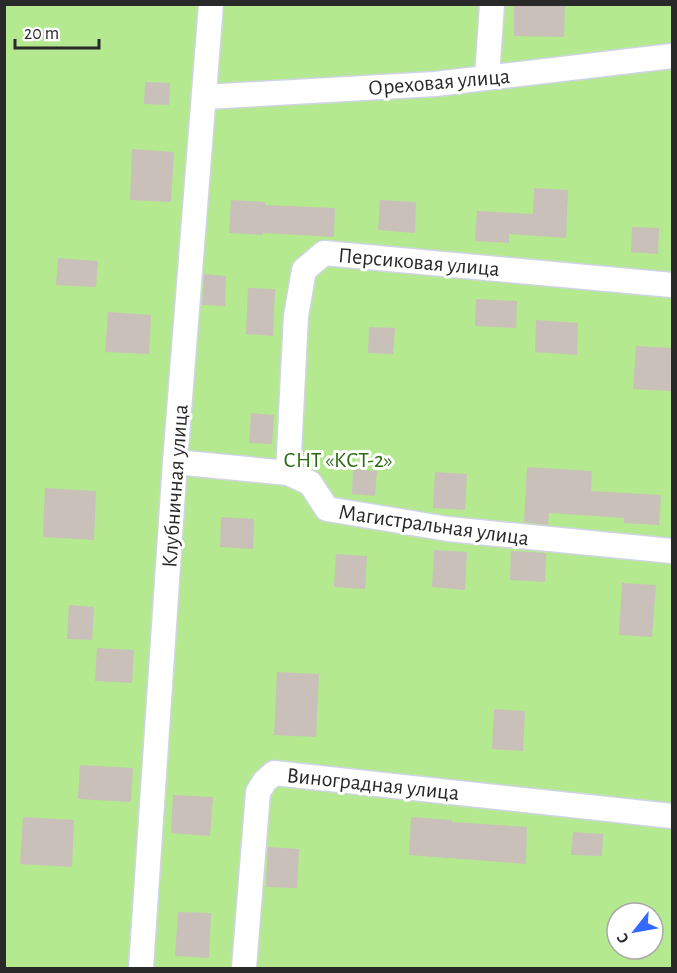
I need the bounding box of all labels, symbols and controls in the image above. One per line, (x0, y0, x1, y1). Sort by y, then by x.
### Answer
scale bar (15, 12, 99, 50)
text: 20 m (24, 25, 59, 43)
street label: Ореховая улица (367, 65, 511, 99)
street label: Персиковая улица (337, 244, 501, 280)
street label: Клубничная улица (158, 404, 192, 569)
park label: СНТ «КСТ-2» (283, 449, 393, 471)
street label: Магистральная улица (337, 501, 530, 549)
street label: Виноградная улица (286, 764, 460, 804)
north arrow (605, 901, 665, 961)
text: С (614, 930, 632, 946)

